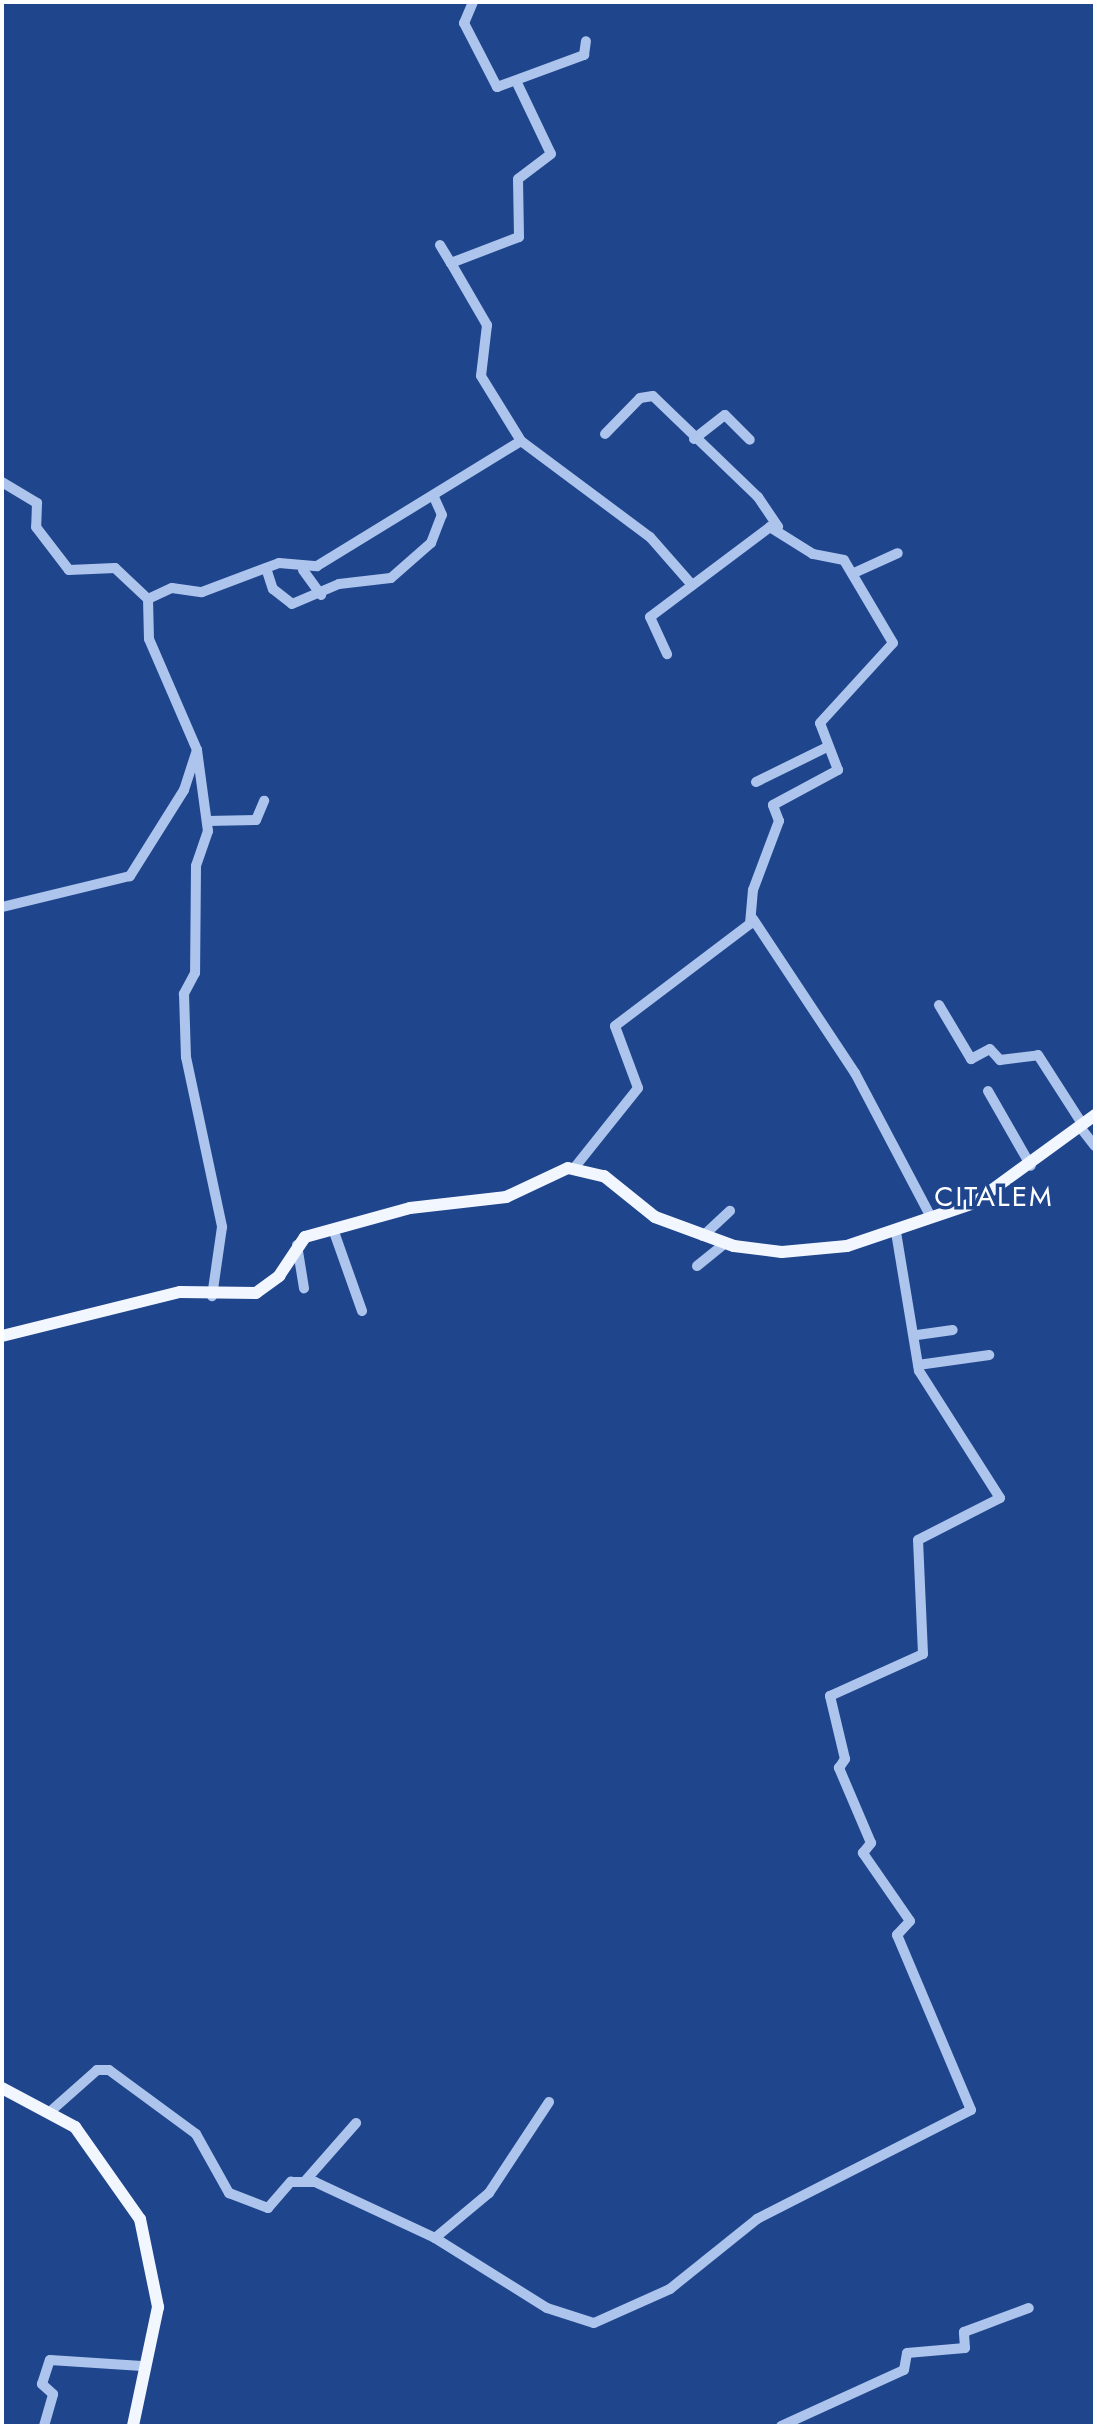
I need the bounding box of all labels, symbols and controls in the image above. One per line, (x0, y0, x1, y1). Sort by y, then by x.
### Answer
district label: CITALEM (934, 1180, 1054, 1214)

